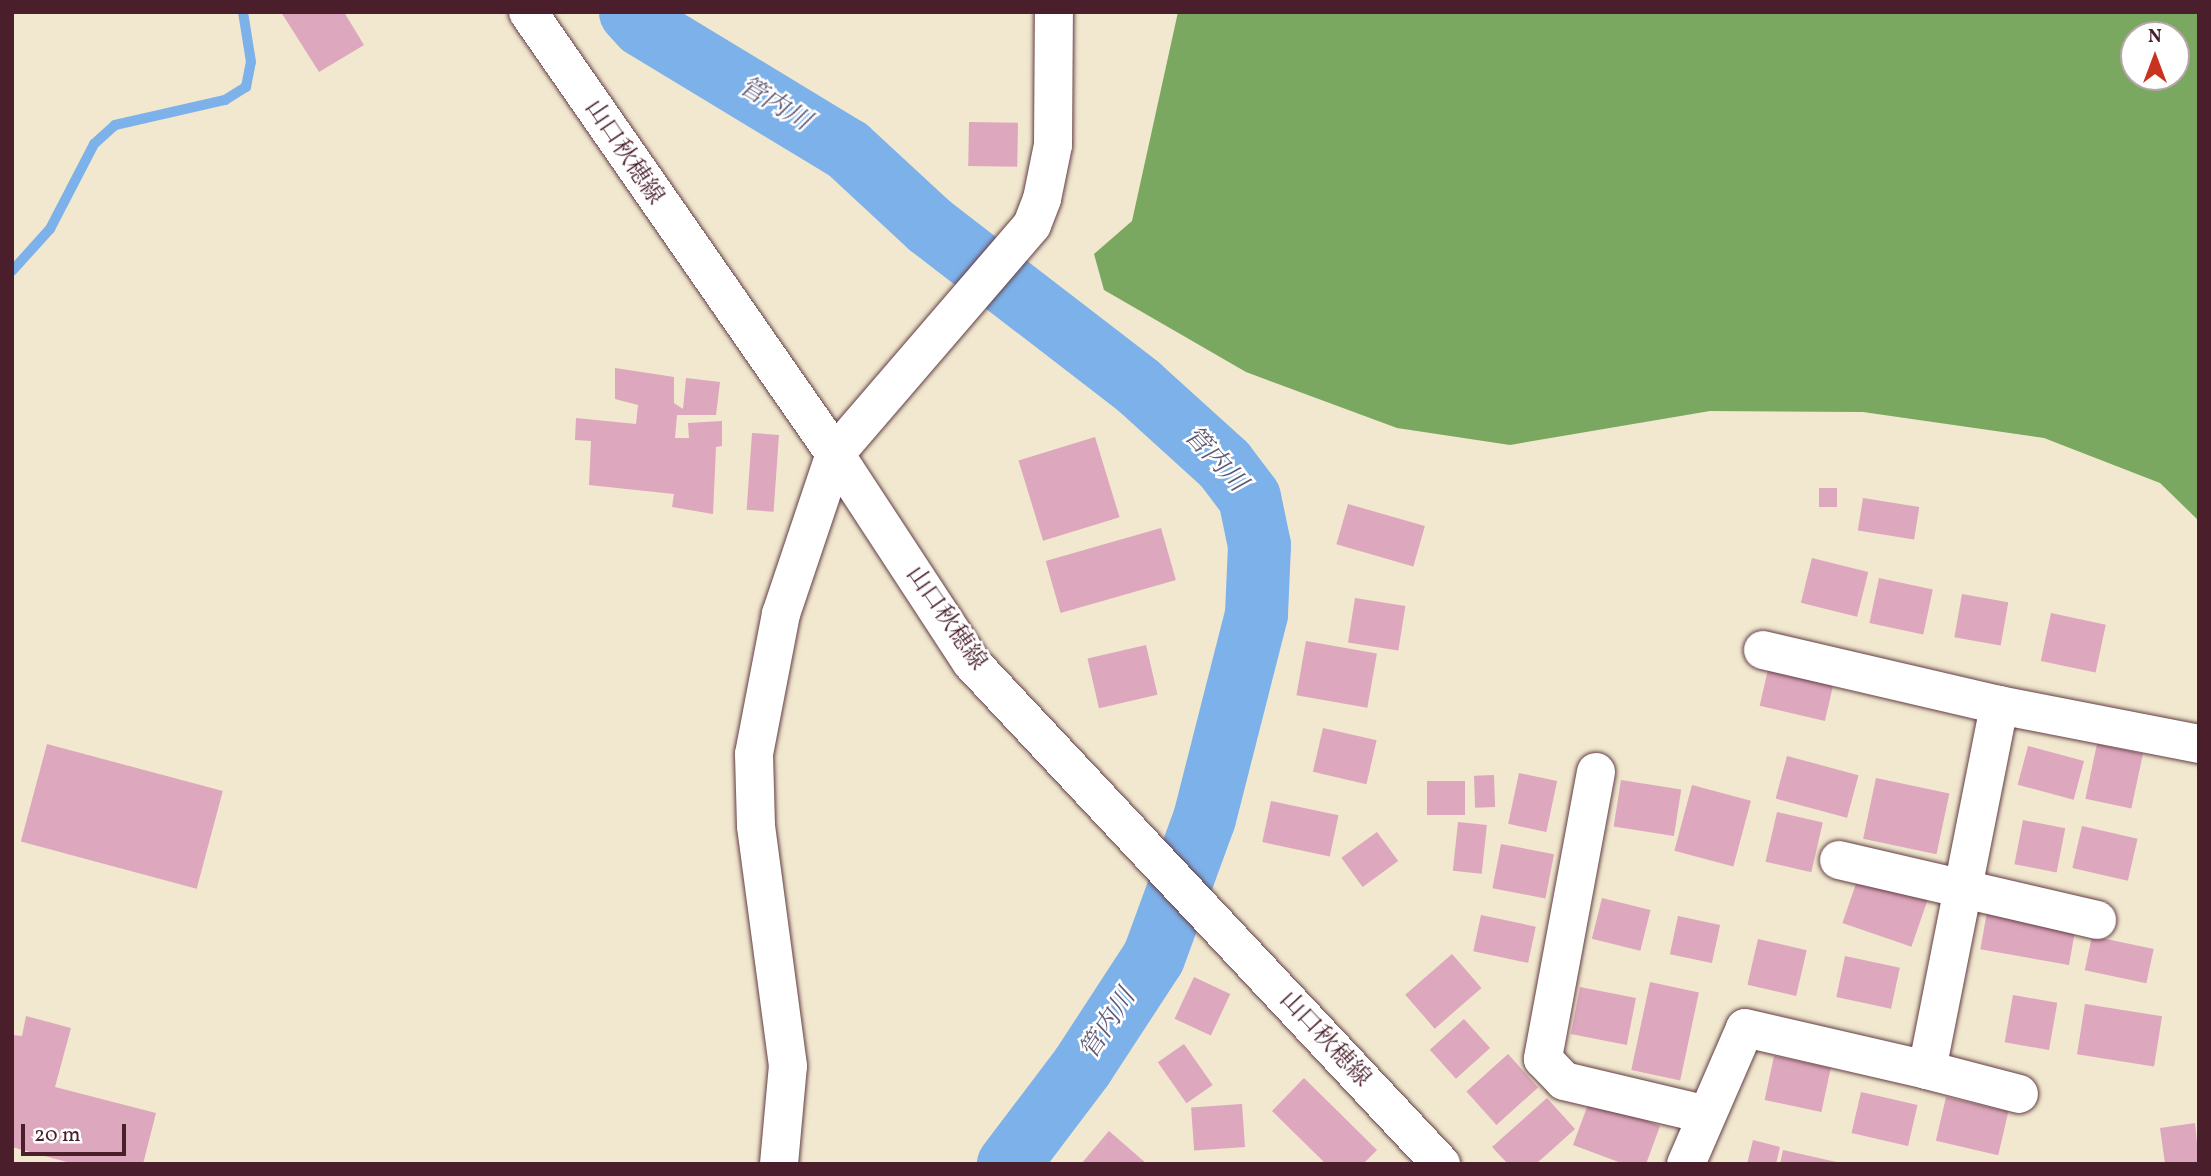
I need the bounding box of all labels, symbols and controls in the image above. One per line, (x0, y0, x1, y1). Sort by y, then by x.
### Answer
north arrow (2120, 21, 2190, 91)
text: N (2148, 24, 2162, 50)
water label: 管内川 (733, 72, 815, 138)
street label: 山口秋穂線 (578, 95, 668, 211)
water label: 管内川 (1176, 421, 1252, 499)
street label: 山口秋穂線 (899, 562, 991, 676)
water label: 管内川 (1075, 984, 1143, 1066)
street label: 山口秋穂線 (1273, 986, 1375, 1094)
scale bar (24, 1110, 130, 1154)
text: 20 m (34, 1121, 80, 1150)

